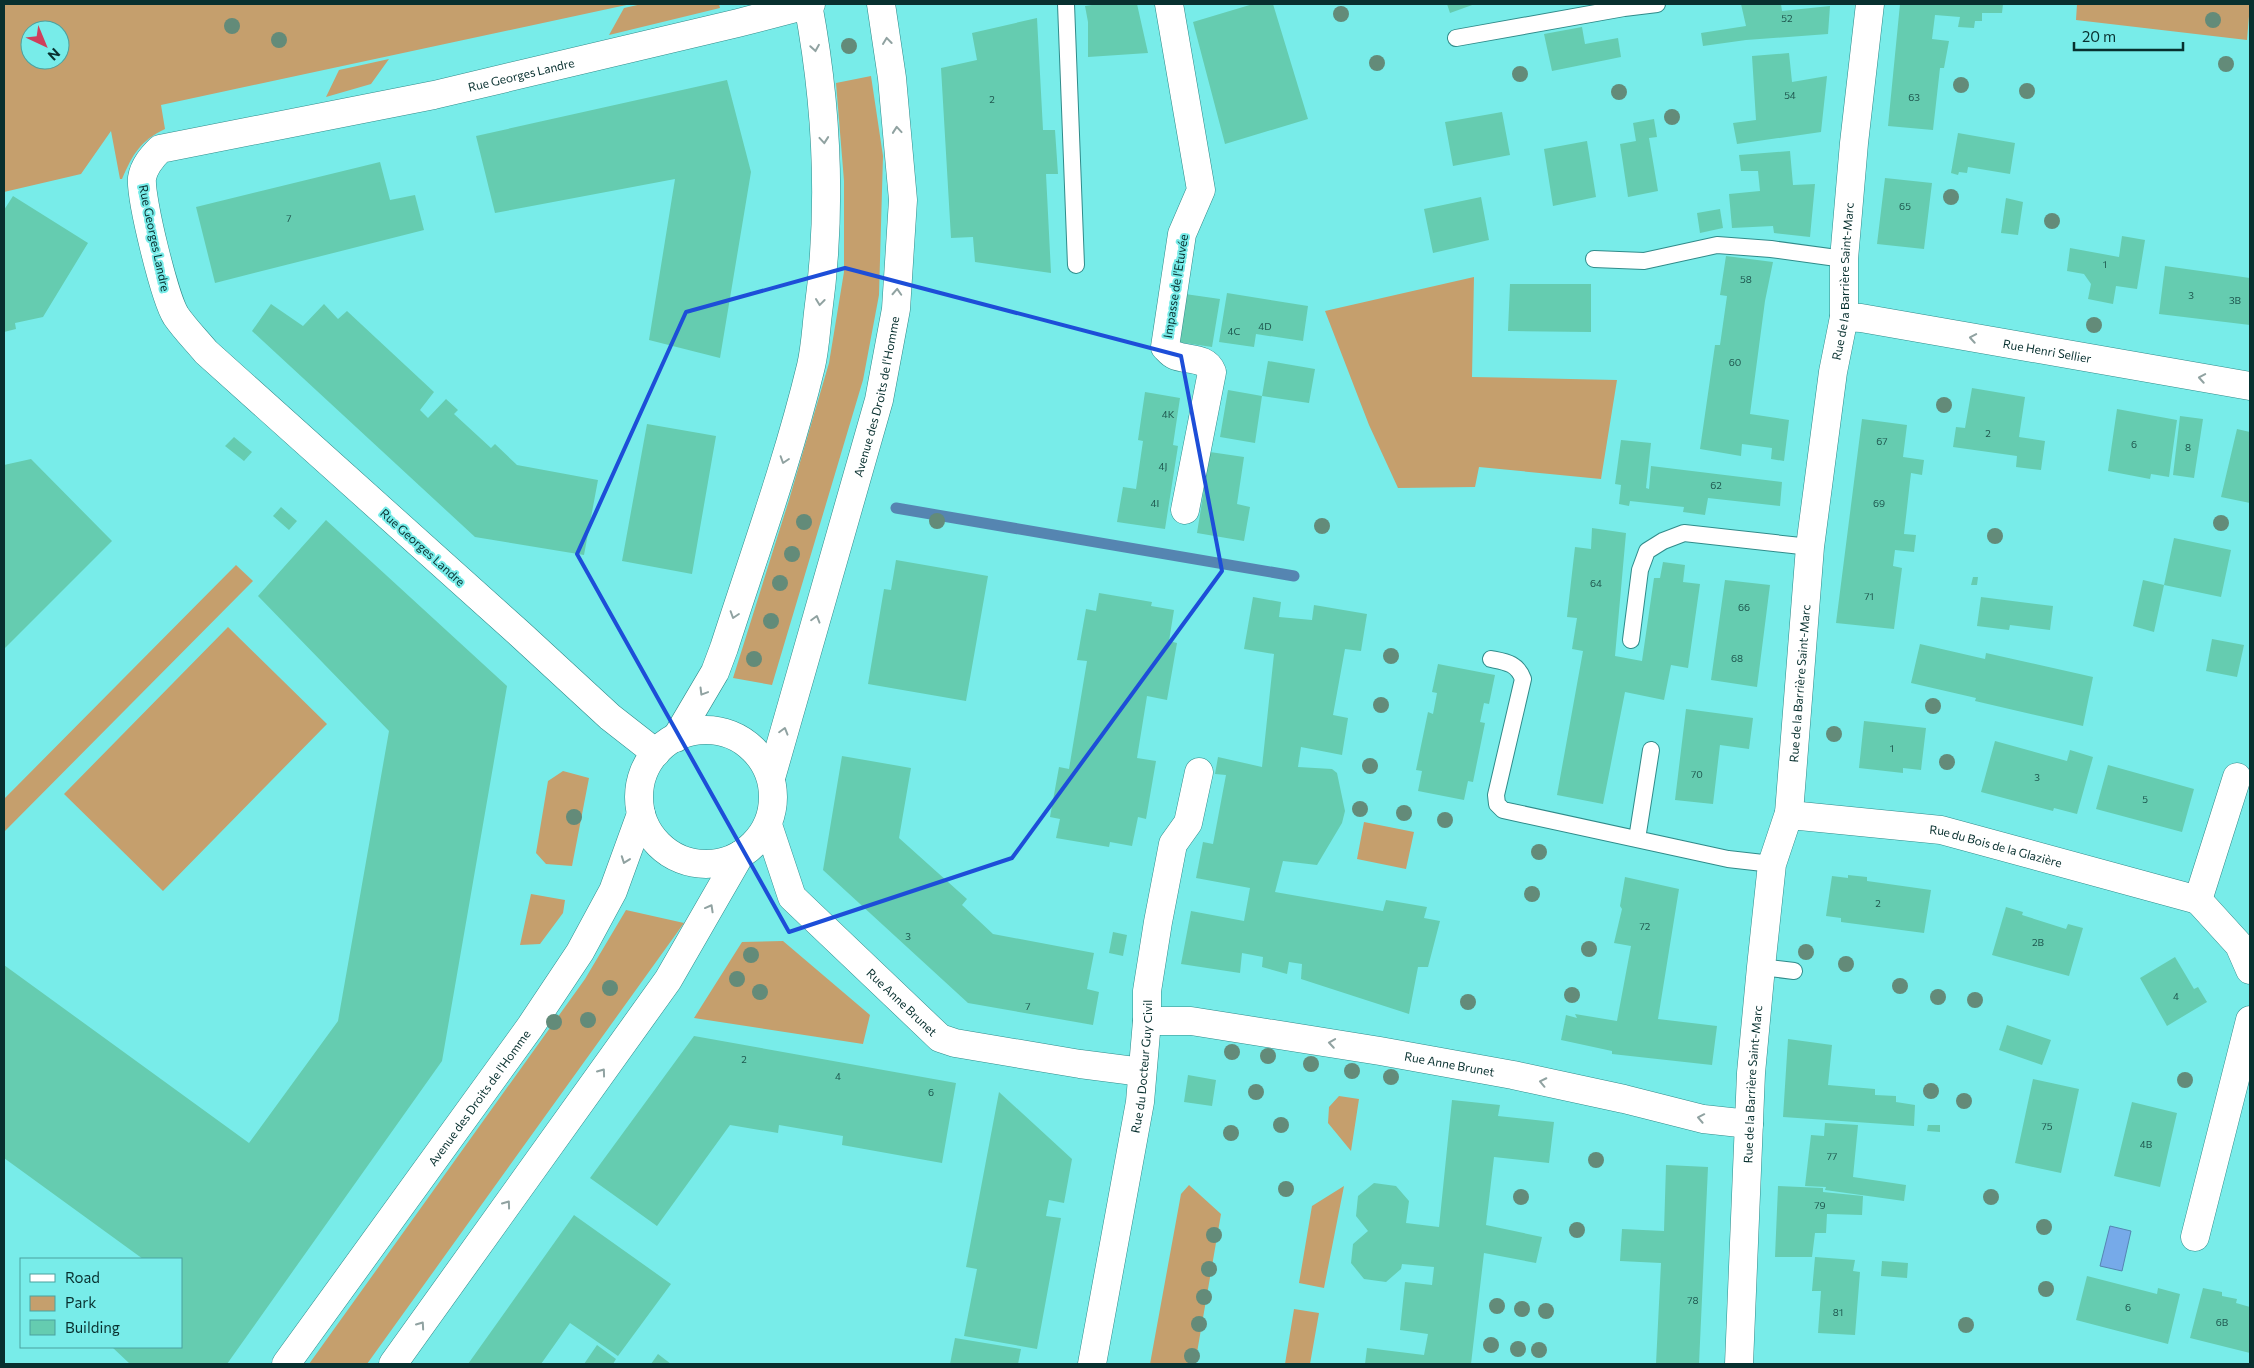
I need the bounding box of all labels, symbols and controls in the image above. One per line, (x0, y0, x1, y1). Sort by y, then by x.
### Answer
house number: 52 (1781, 12, 1793, 24)
north arrow (20, 20, 70, 70)
scale bar (2074, 20, 2183, 52)
text: 20 m (2082, 27, 2116, 45)
one-way arrow (882, 36, 893, 44)
one-way arrow (810, 44, 820, 52)
text: N (45, 45, 64, 64)
street label: Rue Georges Landre (467, 55, 576, 94)
house number: 54 (1784, 89, 1796, 101)
house number: 63 (1908, 91, 1920, 103)
house number: 2 (989, 93, 995, 105)
one-way arrow (892, 126, 903, 134)
one-way arrow (819, 137, 830, 145)
street label: Rue Georges Landre (137, 183, 173, 293)
house number: 65 (1899, 200, 1911, 212)
street label: Rue de la Barrière Saint-Marc (1829, 202, 1856, 361)
house number: 7 (286, 212, 292, 224)
street label: Impasse de l'Etuvée (1160, 233, 1190, 339)
house number: 1 (2103, 258, 2107, 270)
house number: 58 (1740, 273, 1752, 285)
one-way arrow (892, 288, 903, 296)
house number: 3 (2188, 289, 2194, 301)
house number: 3B (2229, 294, 2242, 306)
one-way arrow (815, 299, 826, 307)
street label: Avenue des Droits de l'Homme (850, 315, 902, 478)
house number: 4D (1258, 320, 1272, 332)
house number: 4C (1228, 325, 1241, 337)
one-way arrow (1969, 334, 1977, 344)
street label: Rue Henri Sellier (2002, 336, 2093, 365)
house number: 60 (1729, 356, 1741, 368)
one-way arrow (2198, 373, 2207, 383)
house number: 4K (1162, 408, 1175, 420)
house number: 2 (1985, 427, 1991, 439)
house number: 67 (1876, 435, 1888, 447)
house number: 6 (2131, 438, 2137, 450)
house number: 8 (2185, 441, 2191, 453)
one-way arrow (779, 456, 789, 464)
house number: 4J (1159, 460, 1167, 472)
house number: 62 (1710, 479, 1722, 491)
house number: 4I (1151, 497, 1159, 509)
house number: 69 (1873, 497, 1885, 509)
street label: Rue Georges Landre (378, 505, 468, 589)
house number: 64 (1590, 577, 1602, 589)
house number: 71 (1864, 590, 1874, 602)
house number: 66 (1738, 601, 1750, 613)
street label: Rue de la Barrière Saint-Marc (1786, 604, 1812, 763)
one-way arrow (730, 610, 740, 619)
one-way arrow (811, 616, 821, 624)
house number: 68 (1731, 652, 1743, 664)
one-way arrow (699, 686, 709, 695)
one-way arrow (779, 727, 789, 736)
house number: 1 (1890, 742, 1894, 754)
house number: 70 (1691, 768, 1703, 780)
house number: 3 (2034, 771, 2040, 783)
house number: 5 (2142, 793, 2148, 805)
street label: Rue du Bois de la Glazière (1929, 822, 2064, 870)
one-way arrow (621, 855, 631, 863)
house number: 2 (1875, 897, 1881, 909)
one-way arrow (704, 904, 714, 913)
house number: 72 (1640, 920, 1651, 932)
house number: 3 (905, 930, 911, 942)
house number: 2B (2032, 936, 2045, 948)
street label: Rue Anne Brunet (864, 965, 940, 1039)
house number: 4 (2173, 990, 2179, 1002)
house number: 7 (1025, 1000, 1031, 1012)
street label: Rue du Docteur Guy Civil (1127, 1000, 1154, 1134)
street label: Rue de la Barrière Saint-Marc (1740, 1005, 1764, 1164)
street label: Avenue des Droits de l'Homme (425, 1027, 533, 1168)
one-way arrow (1328, 1038, 1337, 1048)
street label: Rue Anne Brunet (1403, 1049, 1496, 1079)
house number: 2 (741, 1053, 747, 1065)
one-way arrow (596, 1068, 605, 1078)
house number: 4 (835, 1070, 841, 1082)
one-way arrow (1538, 1077, 1547, 1087)
house number: 6 (928, 1086, 934, 1098)
one-way arrow (1697, 1113, 1706, 1123)
house number: 75 (2042, 1120, 2053, 1132)
house number: 4B (2140, 1138, 2153, 1150)
house number: 77 (1827, 1150, 1837, 1162)
house number: 79 (1814, 1199, 1826, 1211)
one-way arrow (501, 1200, 510, 1210)
legend (20, 1258, 182, 1348)
text: Road (65, 1268, 100, 1286)
text: Park (65, 1293, 96, 1311)
house number: 78 (1687, 1294, 1699, 1306)
house number: 6 (2125, 1301, 2131, 1313)
house number: 81 (1833, 1306, 1843, 1318)
house number: 6B (2216, 1316, 2229, 1328)
text: Building (65, 1318, 120, 1336)
one-way arrow (415, 1321, 424, 1330)

